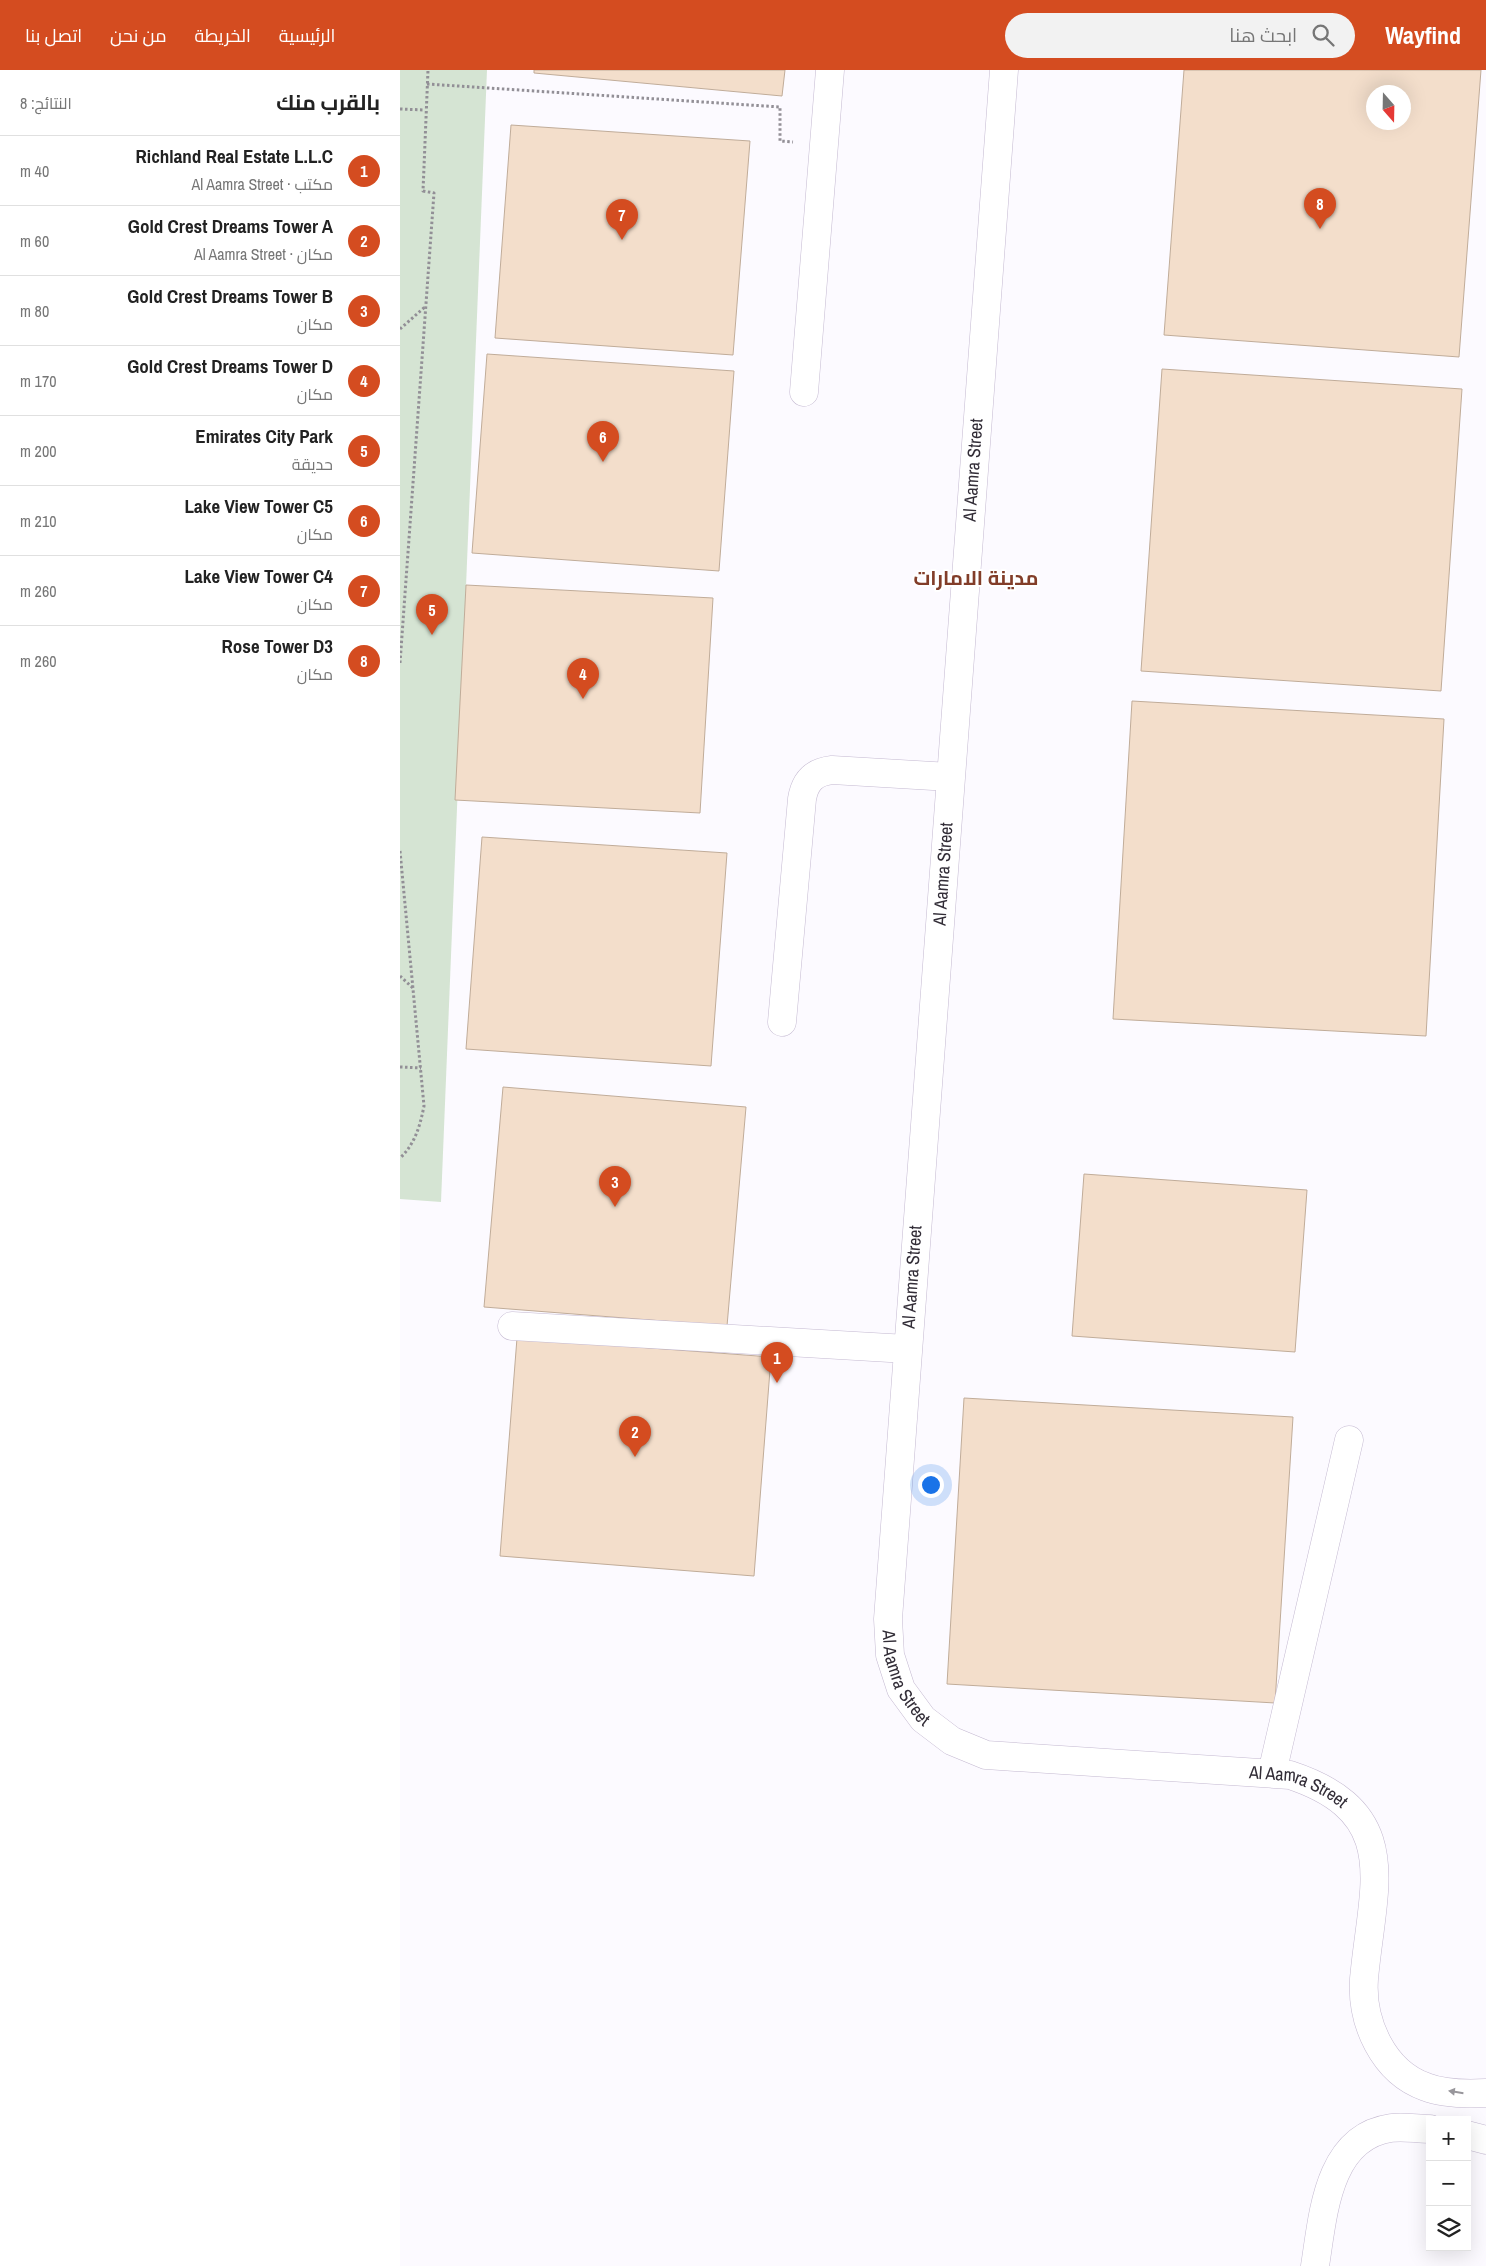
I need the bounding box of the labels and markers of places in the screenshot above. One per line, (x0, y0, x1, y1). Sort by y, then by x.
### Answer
pin: 8 (1304, 188, 1336, 229)
pin: 7 (606, 199, 638, 240)
pin: 6 (587, 421, 619, 462)
pin: 5 (416, 594, 448, 635)
pin: 4 (567, 658, 599, 699)
pin: 3 (599, 1166, 631, 1207)
pin: 1 (761, 1342, 793, 1383)
pin: 2 (619, 1416, 651, 1457)

